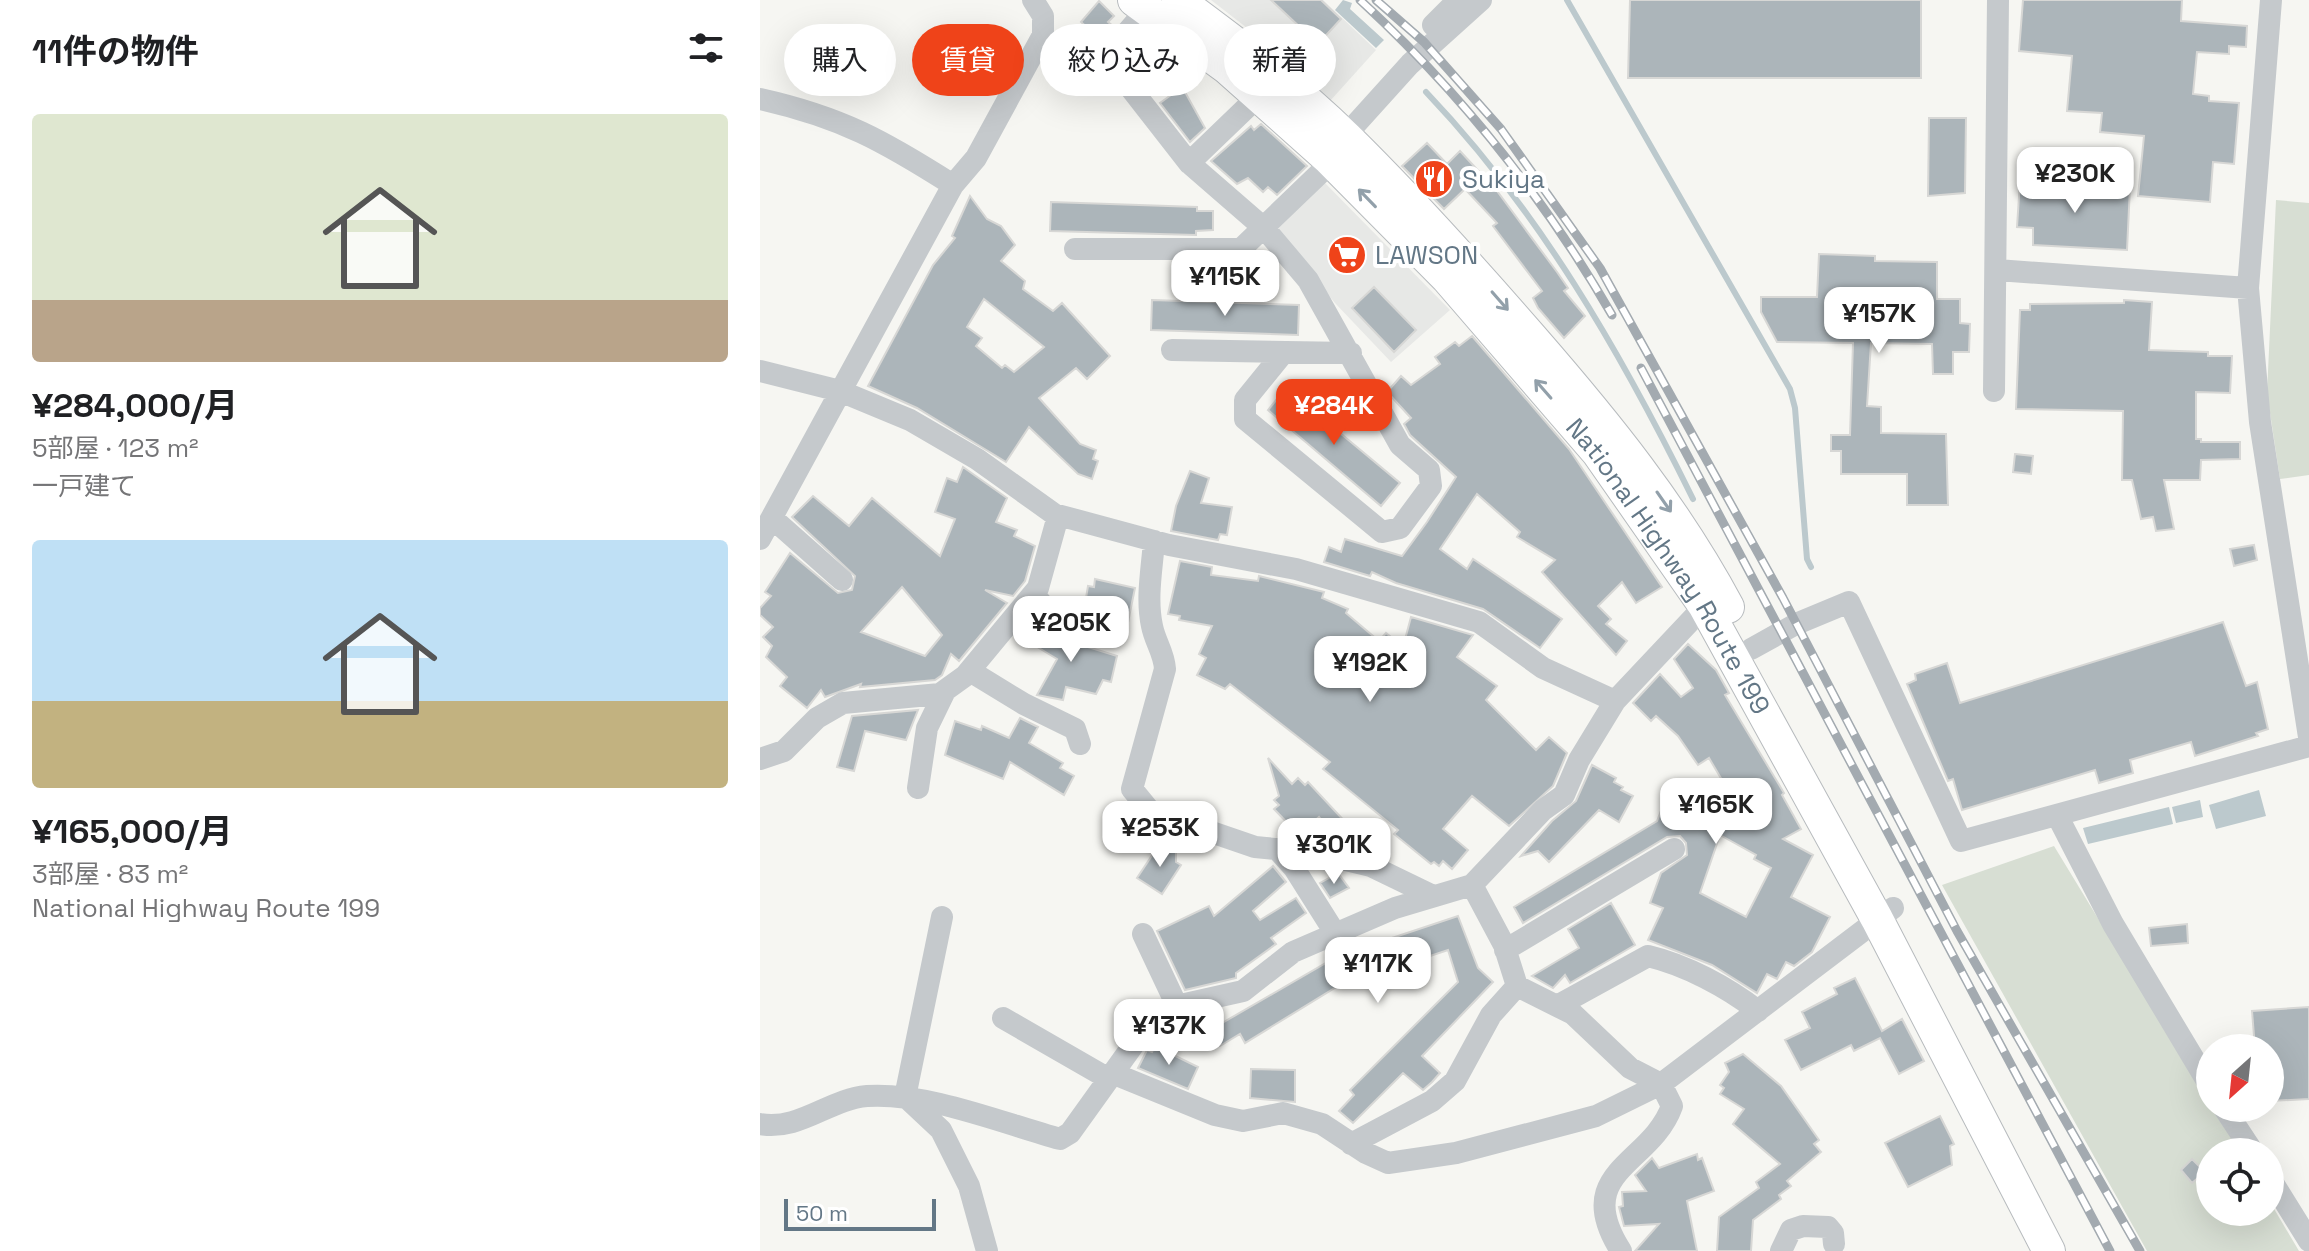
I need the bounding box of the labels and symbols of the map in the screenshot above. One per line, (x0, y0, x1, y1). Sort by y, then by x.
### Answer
pin: ¥230K (2019, 147, 2131, 215)
restaurant icon: Sukiya (1413, 158, 1455, 200)
place label: Sukiya (1462, 162, 1545, 196)
one-way arrow (1358, 188, 1377, 208)
supermarket icon: LAWSON (1326, 234, 1368, 276)
place label: LAWSON (1375, 238, 1478, 272)
pin: ¥115K (1169, 250, 1281, 318)
pin: ¥157K (1823, 287, 1935, 355)
one-way arrow (1491, 291, 1509, 311)
pin: ¥284K (1278, 379, 1390, 447)
one-way arrow (1534, 380, 1552, 400)
street label: National Highway Route 199 (1558, 411, 1778, 720)
one-way arrow (1656, 491, 1673, 513)
pin: ¥205K (1015, 596, 1127, 664)
pin: ¥192K (1314, 636, 1426, 704)
pin: ¥165K (1660, 778, 1772, 846)
pin: ¥253K (1104, 801, 1216, 869)
pin: ¥301K (1278, 818, 1390, 886)
pin: ¥117K (1322, 937, 1434, 1005)
pin: ¥137K (1113, 999, 1225, 1067)
north arrow (2196, 1034, 2284, 1122)
scale bar (784, 1195, 936, 1231)

